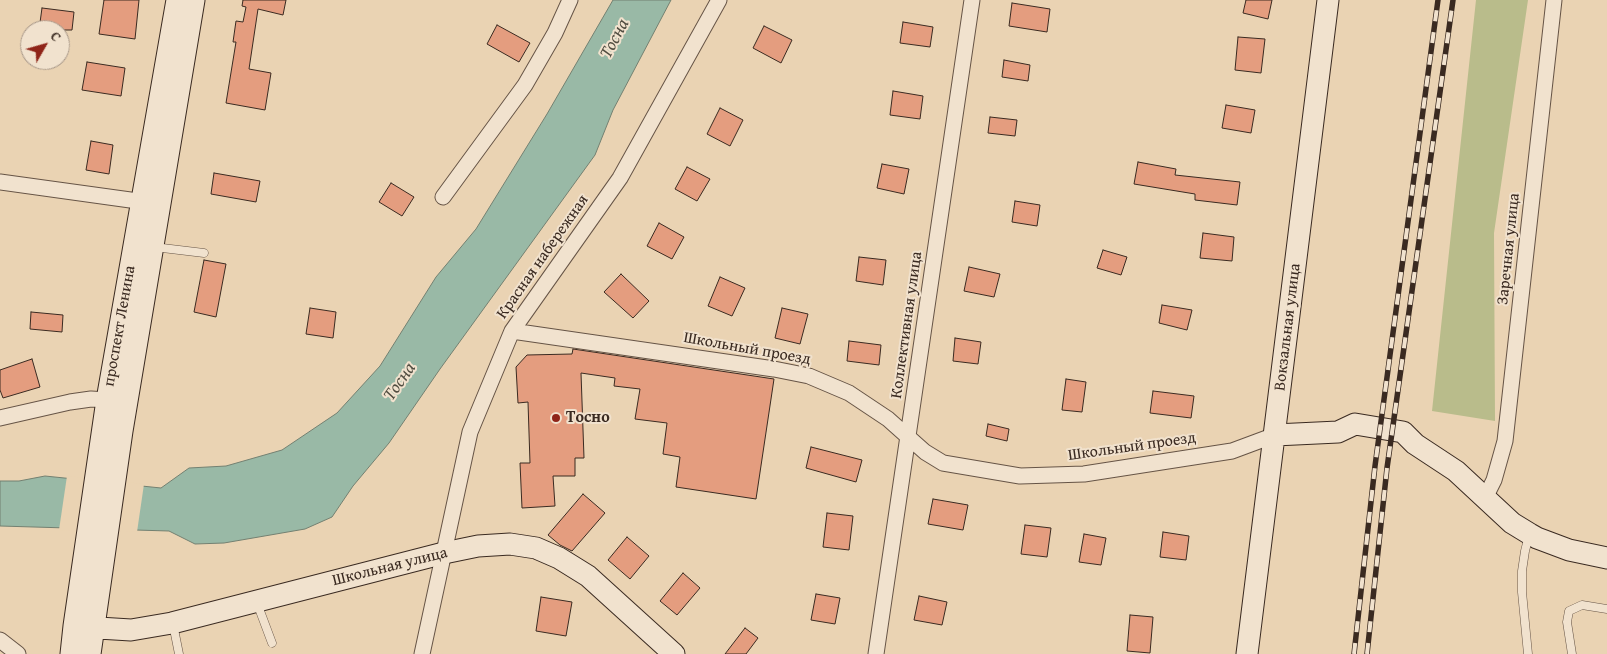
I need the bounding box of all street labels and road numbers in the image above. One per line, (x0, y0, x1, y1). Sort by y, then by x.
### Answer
street label: Красная набережная (493, 191, 593, 323)
street label: Заречная улица (1494, 192, 1524, 306)
street label: Коллективная улица (887, 250, 927, 400)
street label: Вокзальная улица (1271, 262, 1305, 392)
street label: проспект Ленина (100, 264, 140, 388)
street label: Школьный проезд (682, 328, 812, 370)
street label: Школьный проезд (1067, 429, 1197, 465)
street label: Школьная улица (330, 543, 450, 591)

